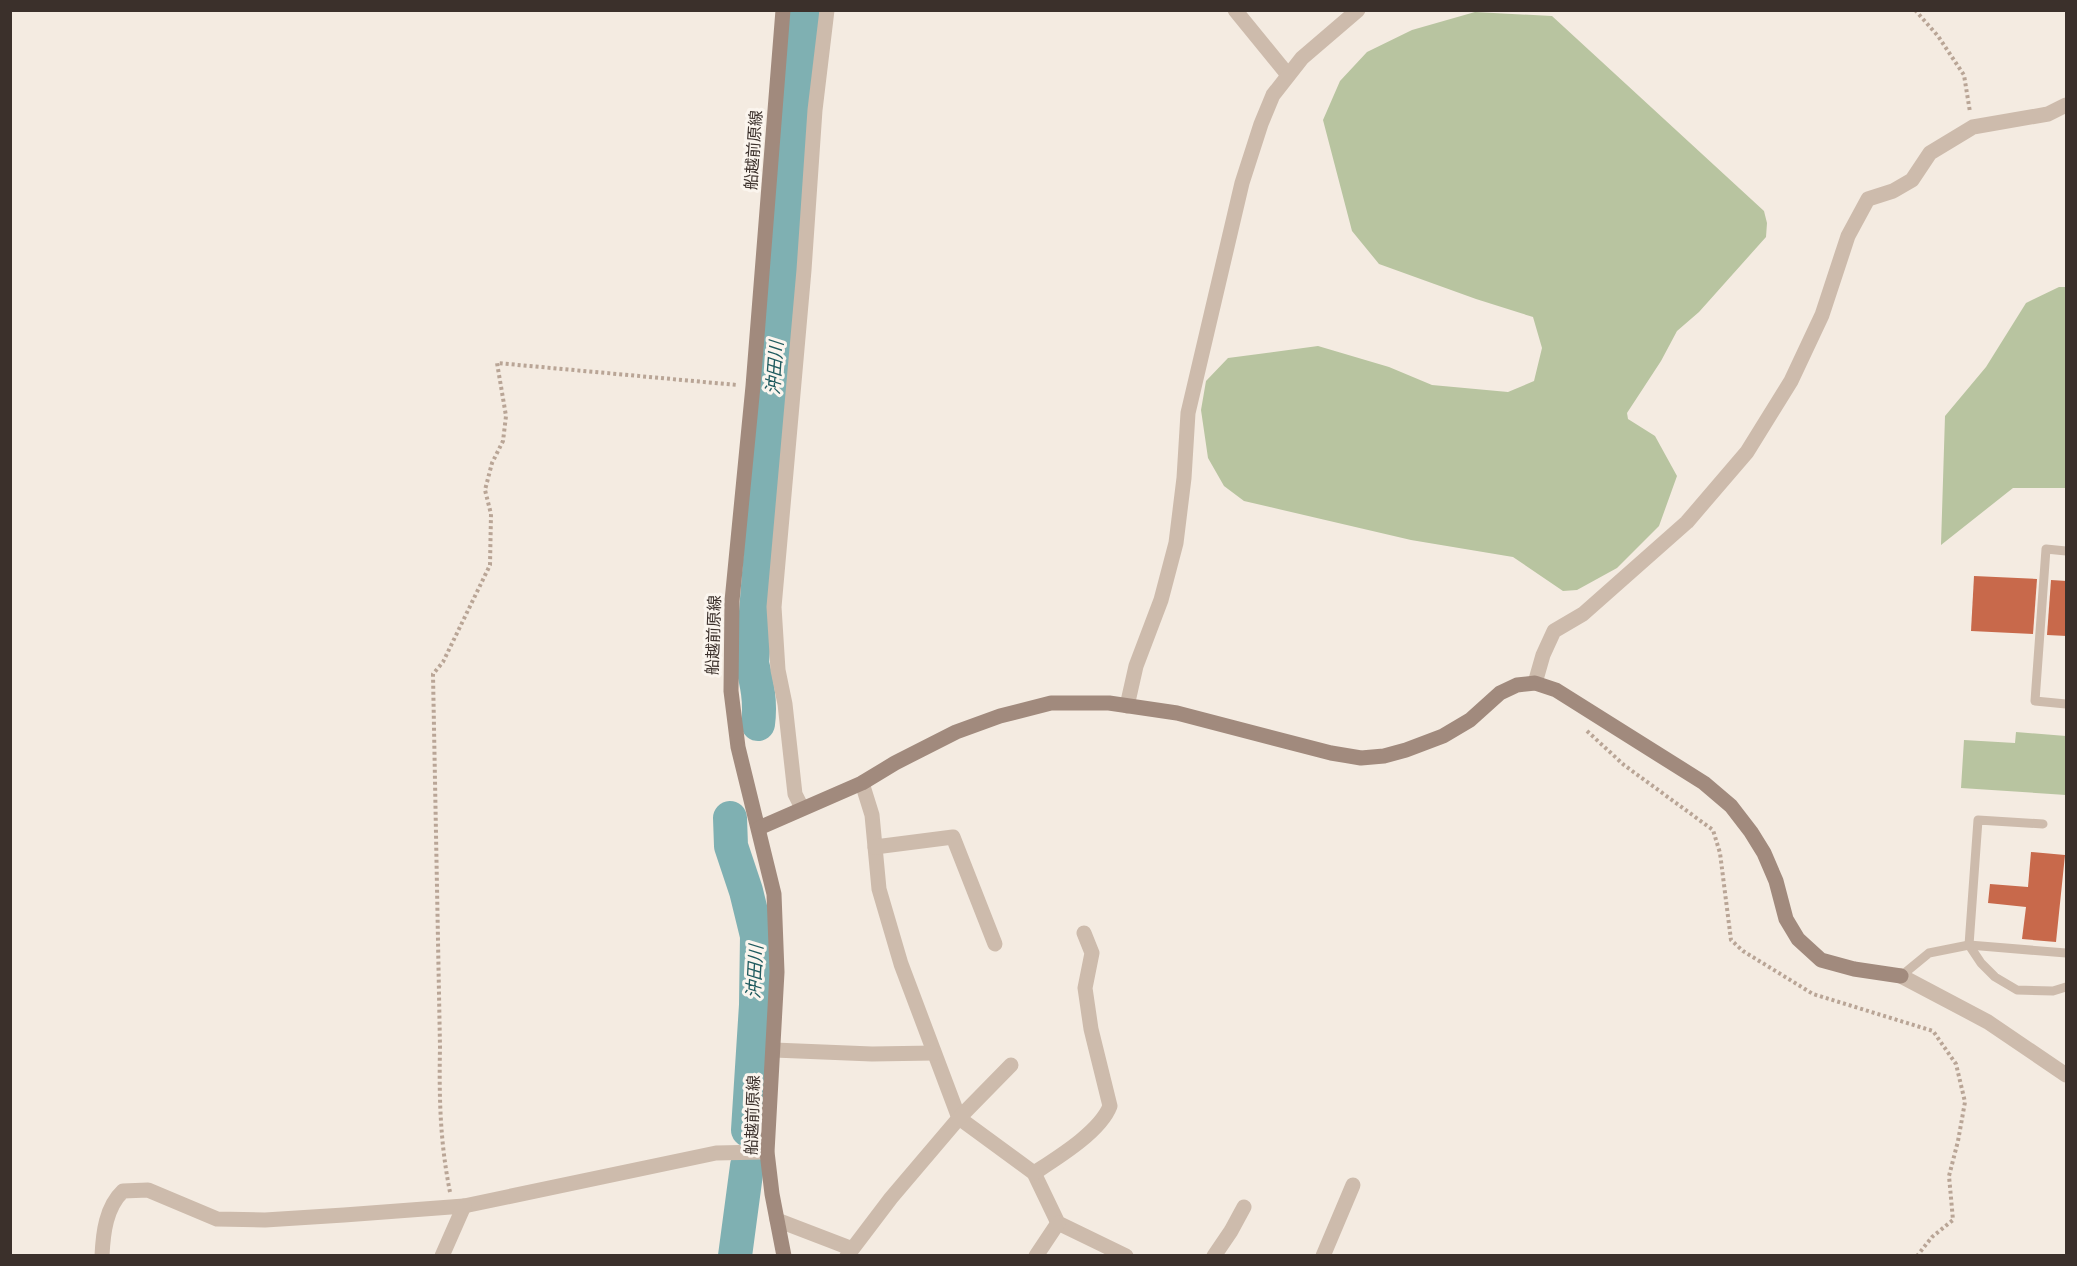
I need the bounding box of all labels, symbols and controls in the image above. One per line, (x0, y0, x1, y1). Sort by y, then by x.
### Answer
street label: 船越前原線 (740, 109, 768, 191)
water label: 沖田川 (761, 338, 789, 396)
street label: 船越前原線 (702, 595, 726, 675)
water label: 沖田川 (742, 942, 769, 1000)
street label: 船越前原線 (741, 1075, 765, 1155)

